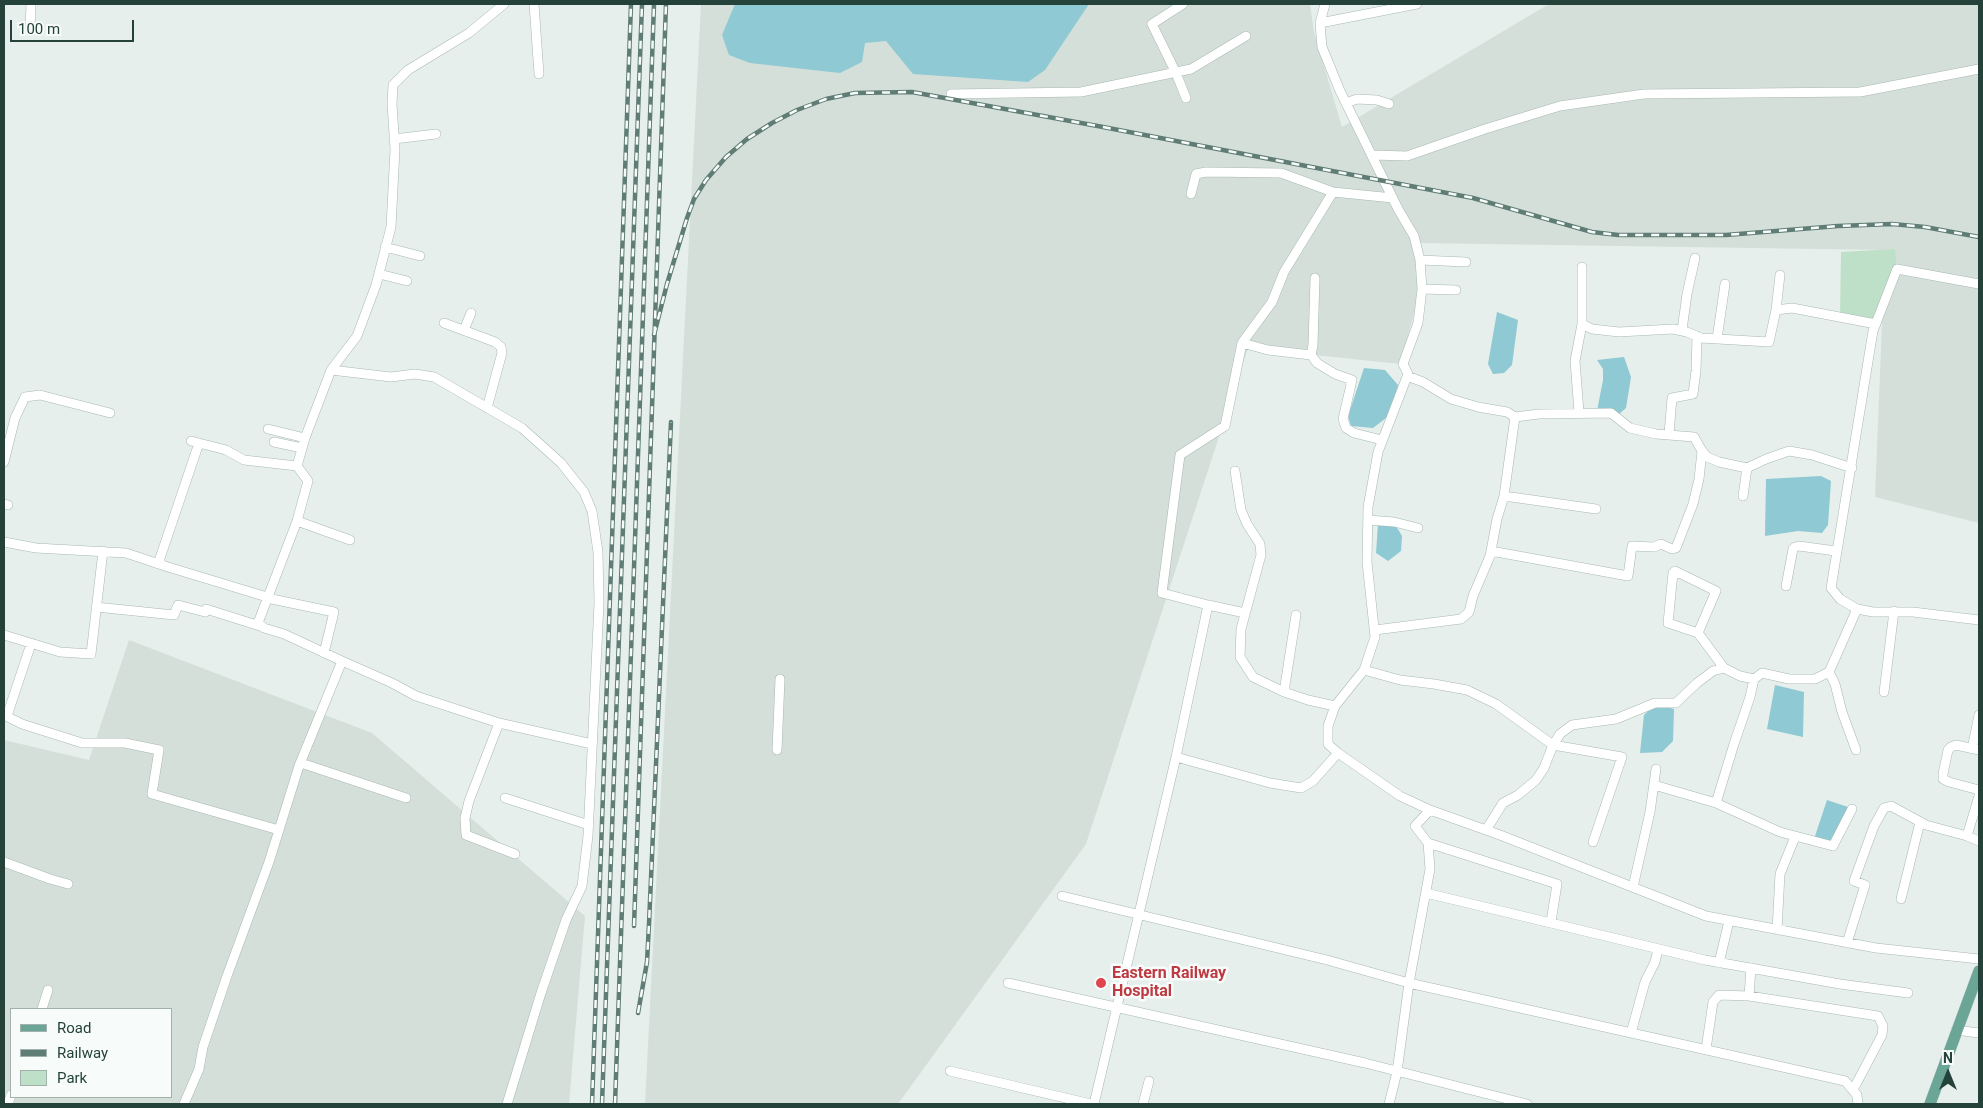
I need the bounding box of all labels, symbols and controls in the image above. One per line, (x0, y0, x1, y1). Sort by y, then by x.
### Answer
scale bar (12, 10, 136, 42)
text: 100 m (18, 20, 60, 38)
place label: Eastern Railway Hospital (1112, 964, 1226, 1002)
marker: Eastern Railway Hospital (1094, 976, 1108, 990)
legend (10, 1008, 172, 1098)
text: Road (57, 1019, 91, 1037)
text: Railway (57, 1044, 108, 1062)
north arrow (1923, 1048, 1973, 1098)
text: N (1943, 1050, 1953, 1066)
text: Park (57, 1069, 87, 1087)

